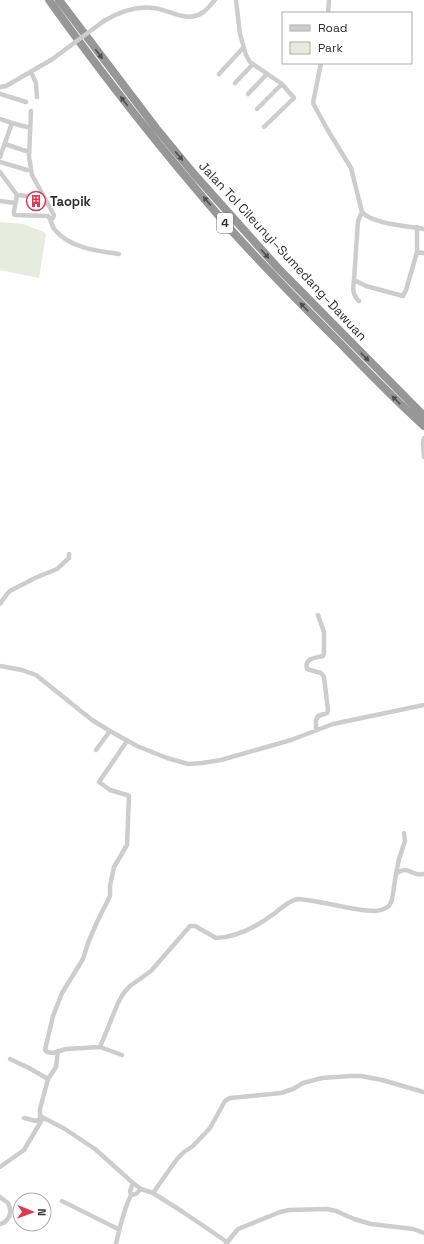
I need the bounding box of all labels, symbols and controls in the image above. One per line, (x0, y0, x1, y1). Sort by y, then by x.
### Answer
legend (282, 12, 412, 64)
text: Road (318, 20, 347, 36)
text: Park (318, 40, 343, 56)
one-way arrow (95, 49, 103, 59)
one-way arrow (120, 95, 128, 106)
one-way arrow (175, 151, 184, 162)
street label: Jalan Tol Cileunyi–Sumedang–Dawuan (195, 158, 371, 344)
building icon: Taopik (25, 190, 47, 212)
place label: Taopik (50, 193, 92, 210)
one-way arrow (202, 196, 211, 207)
road number: 4 (217, 213, 233, 233)
one-way arrow (260, 249, 270, 259)
one-way arrow (299, 302, 309, 312)
one-way arrow (360, 352, 370, 362)
one-way arrow (391, 395, 401, 405)
north arrow (12, 1192, 52, 1232)
text: N (35, 1208, 49, 1216)

